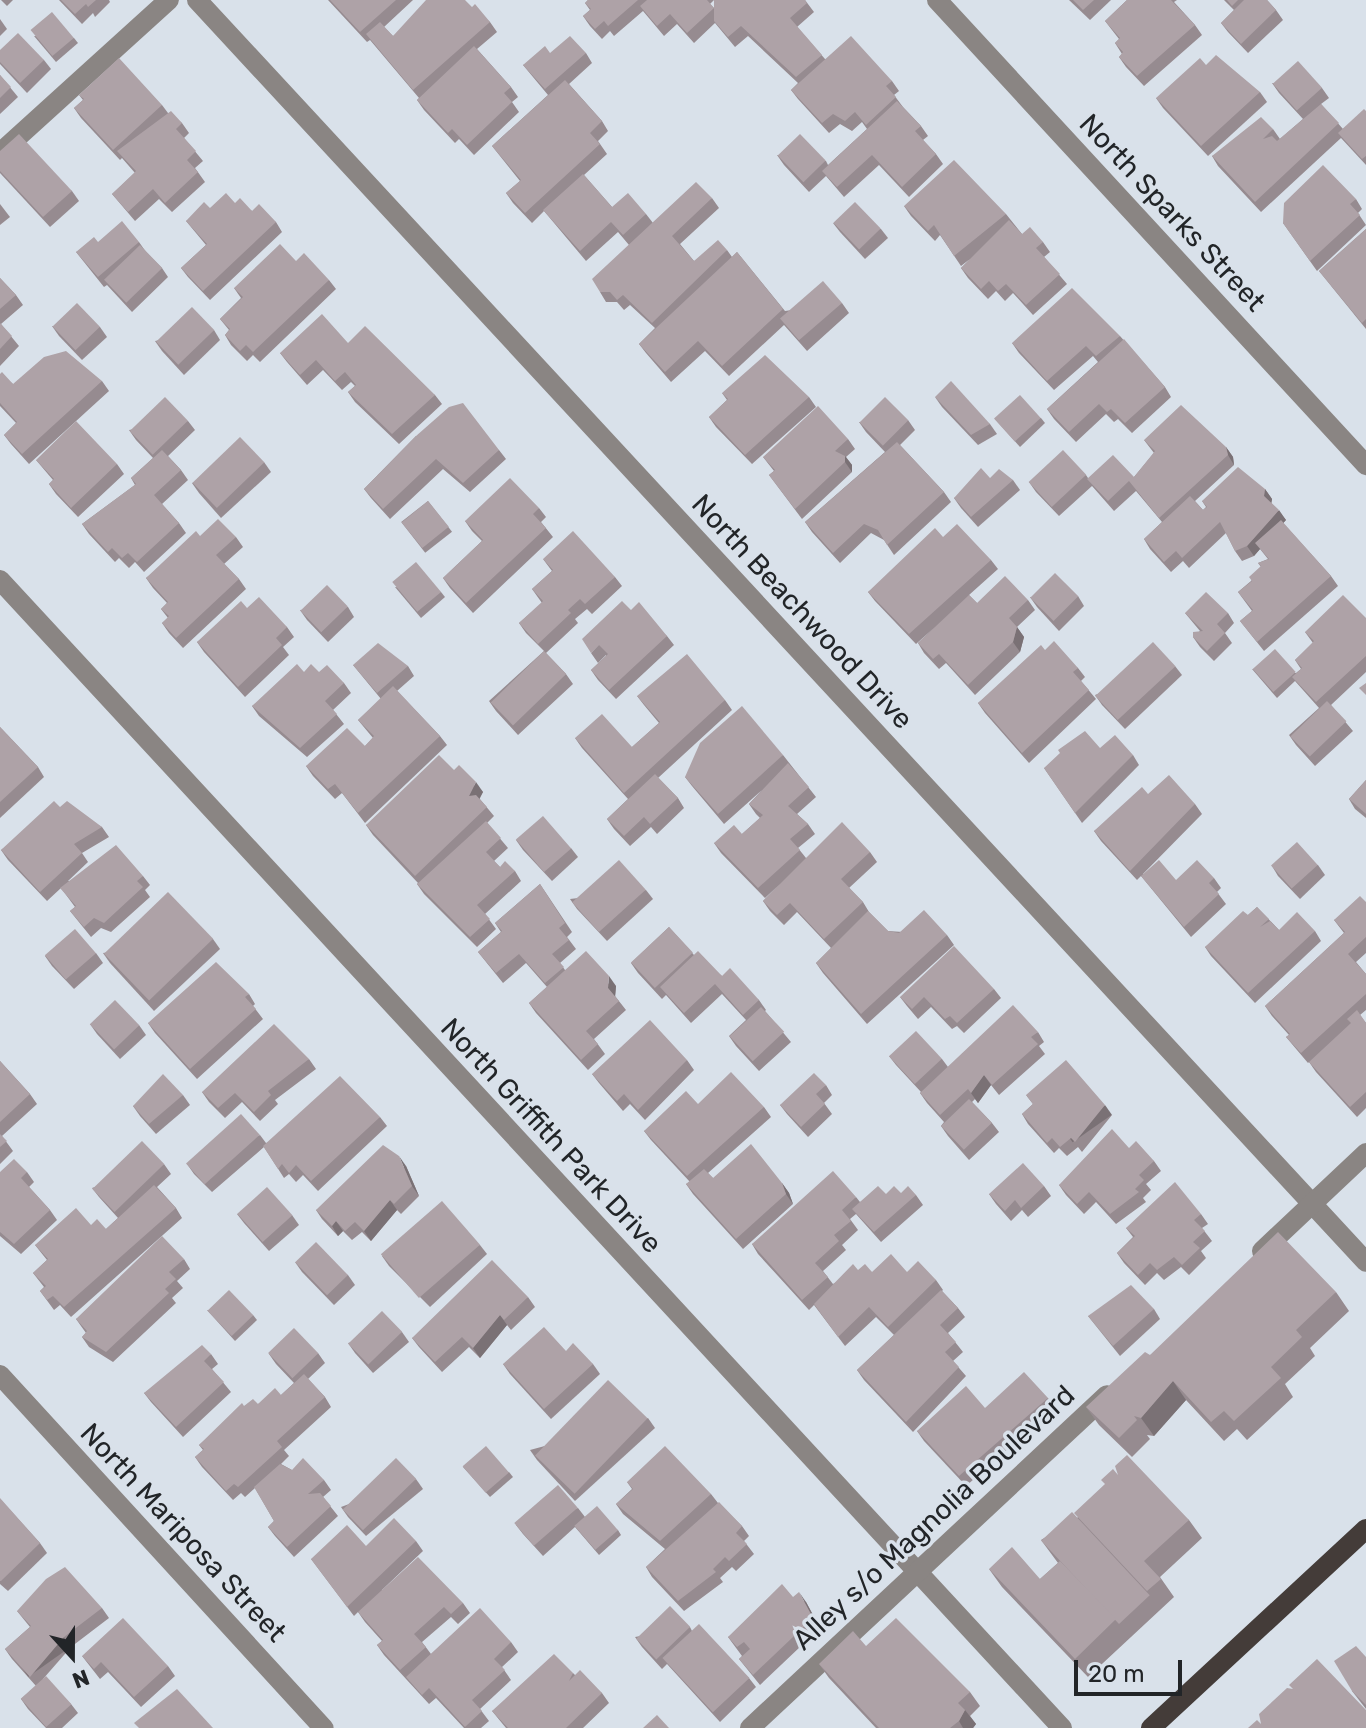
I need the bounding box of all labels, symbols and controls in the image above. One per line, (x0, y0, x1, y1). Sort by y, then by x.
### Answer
street label: North Sparks Street (1072, 107, 1272, 319)
street label: North Beachwood Drive (685, 488, 919, 736)
street label: North Griffith Park Drive (433, 1012, 669, 1260)
street label: Alley s/o Magnolia Boulevard (786, 1378, 1082, 1658)
street label: North Mariposa Street (73, 1417, 293, 1649)
north arrow (32, 1616, 112, 1696)
scale bar (1078, 1644, 1186, 1694)
text: 20 m (1088, 1660, 1145, 1688)
text: N (69, 1663, 93, 1694)

